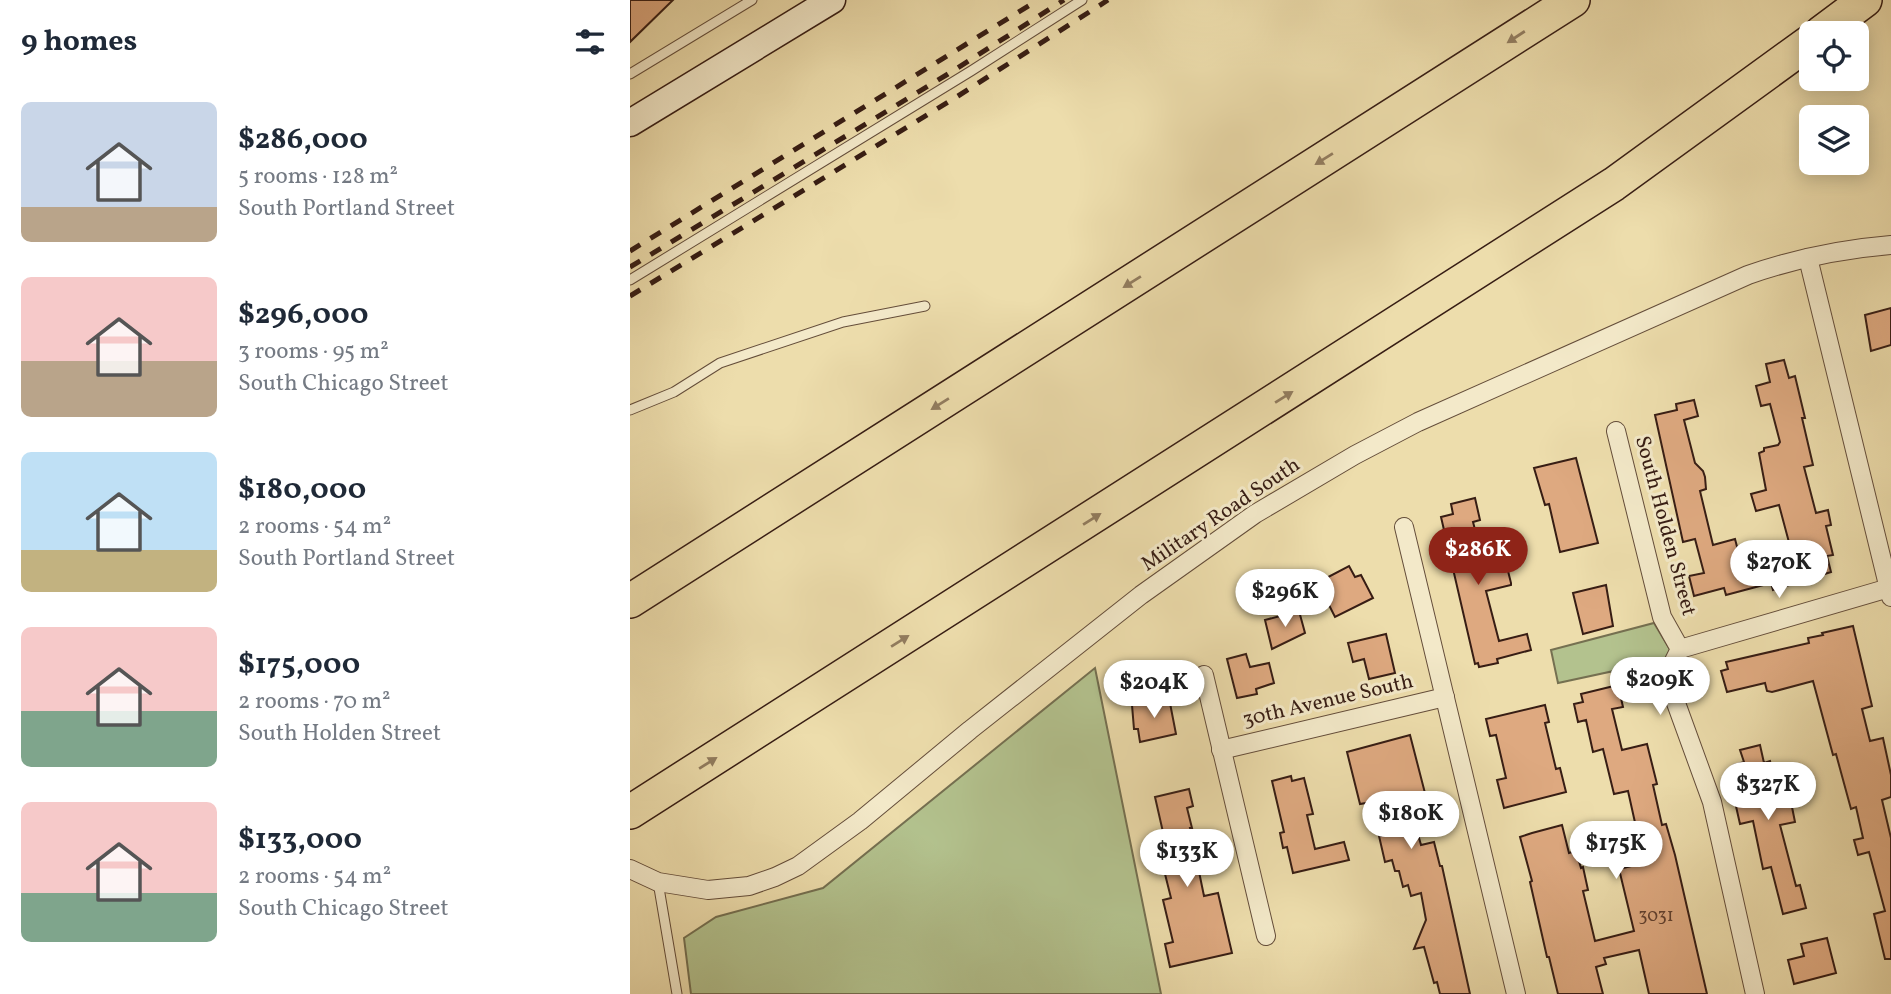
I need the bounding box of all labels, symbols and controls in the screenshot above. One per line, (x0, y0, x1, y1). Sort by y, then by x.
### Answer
text: 9 homes (21, 21, 137, 63)
map controls (1799, 21, 1869, 175)
button: locate (1799, 21, 1869, 91)
icon: filters (571, 23, 609, 61)
one-way arrow (1506, 30, 1526, 43)
button: layers (1799, 105, 1869, 175)
text: $286,000 (238, 119, 368, 161)
icon: home (77, 130, 161, 214)
one-way arrow (1315, 153, 1334, 166)
text: 5 rooms · 128 m² (238, 161, 398, 193)
text: South Portland Street (238, 193, 455, 225)
one-way arrow (1123, 275, 1142, 288)
text: $296,000 (238, 294, 368, 336)
icon: home (77, 305, 161, 389)
text: 3 rooms · 95 m² (238, 336, 389, 368)
text: South Chicago Street (238, 368, 449, 400)
one-way arrow (1274, 390, 1293, 403)
one-way arrow (931, 397, 950, 410)
street label: South Holden Street (1627, 433, 1703, 619)
street label: Military Road South (1136, 451, 1306, 579)
text: $180,000 (238, 469, 366, 511)
icon: home (77, 480, 161, 564)
text: 2 rooms · 54 m² (238, 511, 391, 543)
one-way arrow (1082, 513, 1101, 526)
pin: $286K (1429, 528, 1527, 587)
text: $286K (1445, 534, 1511, 566)
pin: $270K (1730, 540, 1828, 600)
text: South Portland Street (238, 543, 455, 575)
text: $270K (1746, 547, 1812, 579)
pin: $296K (1236, 570, 1334, 629)
text: $296K (1251, 576, 1319, 608)
one-way arrow (890, 635, 909, 648)
text: $175,000 (238, 644, 360, 686)
icon: home (77, 655, 161, 739)
pin: $209K (1611, 658, 1709, 717)
pin: $204K (1105, 660, 1203, 720)
text: $209K (1626, 664, 1694, 696)
text: $204K (1119, 667, 1189, 699)
street label: 30th Avenue South (1240, 667, 1416, 735)
text: 2 rooms · 70 m² (238, 686, 391, 718)
text: South Holden Street (238, 718, 441, 750)
one-way arrow (698, 757, 718, 770)
pin: $327K (1719, 762, 1817, 822)
text: $327K (1736, 769, 1800, 801)
pin: $180K (1362, 792, 1460, 851)
text: $180K (1378, 798, 1444, 830)
text: $133,000 (238, 819, 362, 861)
pin: $175K (1567, 822, 1665, 881)
text: $175K (1586, 828, 1646, 860)
icon: home (77, 830, 161, 914)
pin: $133K (1138, 830, 1236, 889)
text: $133K (1156, 836, 1218, 868)
text: 2 rooms · 54 m² (238, 861, 391, 893)
text: South Chicago Street (238, 893, 449, 925)
house number: 3031 (1638, 904, 1674, 929)

